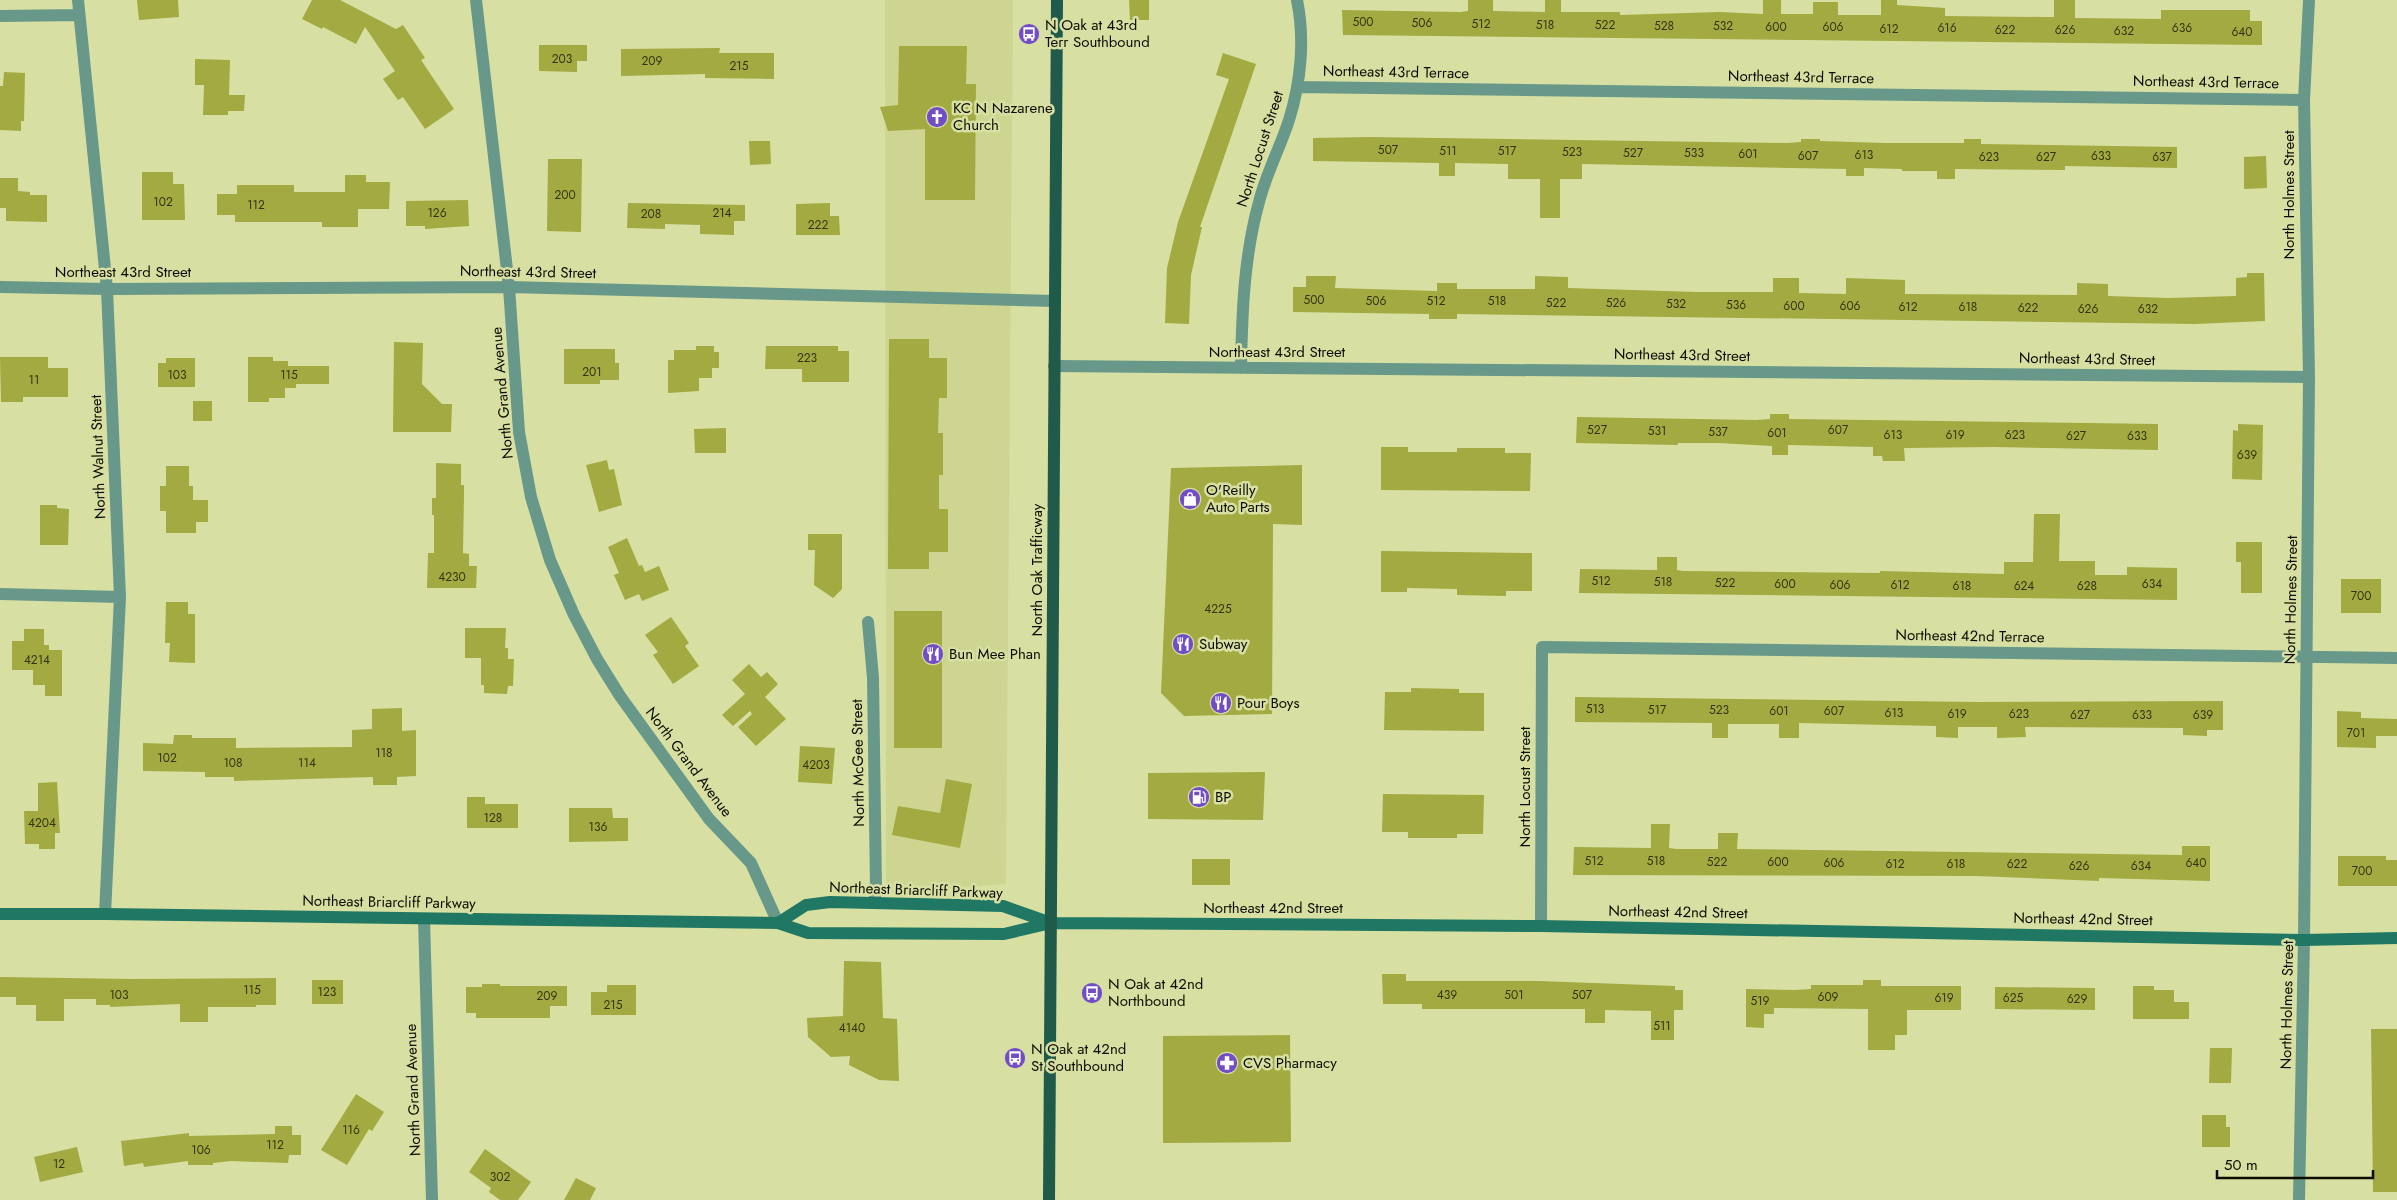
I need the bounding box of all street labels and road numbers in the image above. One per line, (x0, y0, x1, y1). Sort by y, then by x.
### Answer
street label: Northeast 43rd Terrace (1323, 60, 1470, 84)
street label: Northeast 43rd Terrace (1728, 65, 1875, 89)
street label: Northeast 43rd Terrace (2133, 70, 2280, 94)
street label: North Locust Street (1231, 88, 1289, 210)
street label: North Holmes Street (2278, 130, 2300, 260)
street label: Northeast 43rd Street (460, 260, 597, 284)
street label: Northeast 43rd Street (55, 261, 192, 283)
street label: North Grand Avenue (485, 326, 519, 460)
street label: Northeast 43rd Street (1209, 341, 1346, 363)
street label: Northeast 43rd Street (1614, 343, 1751, 367)
street label: Northeast 43rd Street (2019, 347, 2156, 371)
street label: North Walnut Street (85, 394, 111, 520)
street label: North Oak Trafficway (1026, 503, 1048, 636)
street label: North Holmes Street (2279, 535, 2303, 665)
street label: Northeast 42nd Terrace (1895, 624, 2045, 648)
street label: North McGee Street (846, 699, 870, 827)
street label: North Grand Avenue (640, 702, 738, 822)
street label: North Locust Street (1514, 726, 1536, 847)
street label: Northeast Briarcliff Parkway (829, 876, 1004, 904)
street label: Northeast Briarcliff Parkway (302, 889, 476, 915)
street label: Northeast 42nd Street (1203, 897, 1343, 919)
street label: Northeast 42nd Street (1608, 900, 1748, 924)
street label: Northeast 42nd Street (2013, 907, 2153, 931)
street label: North Holmes Street (2275, 940, 2299, 1070)
street label: North Grand Avenue (400, 1023, 426, 1157)

